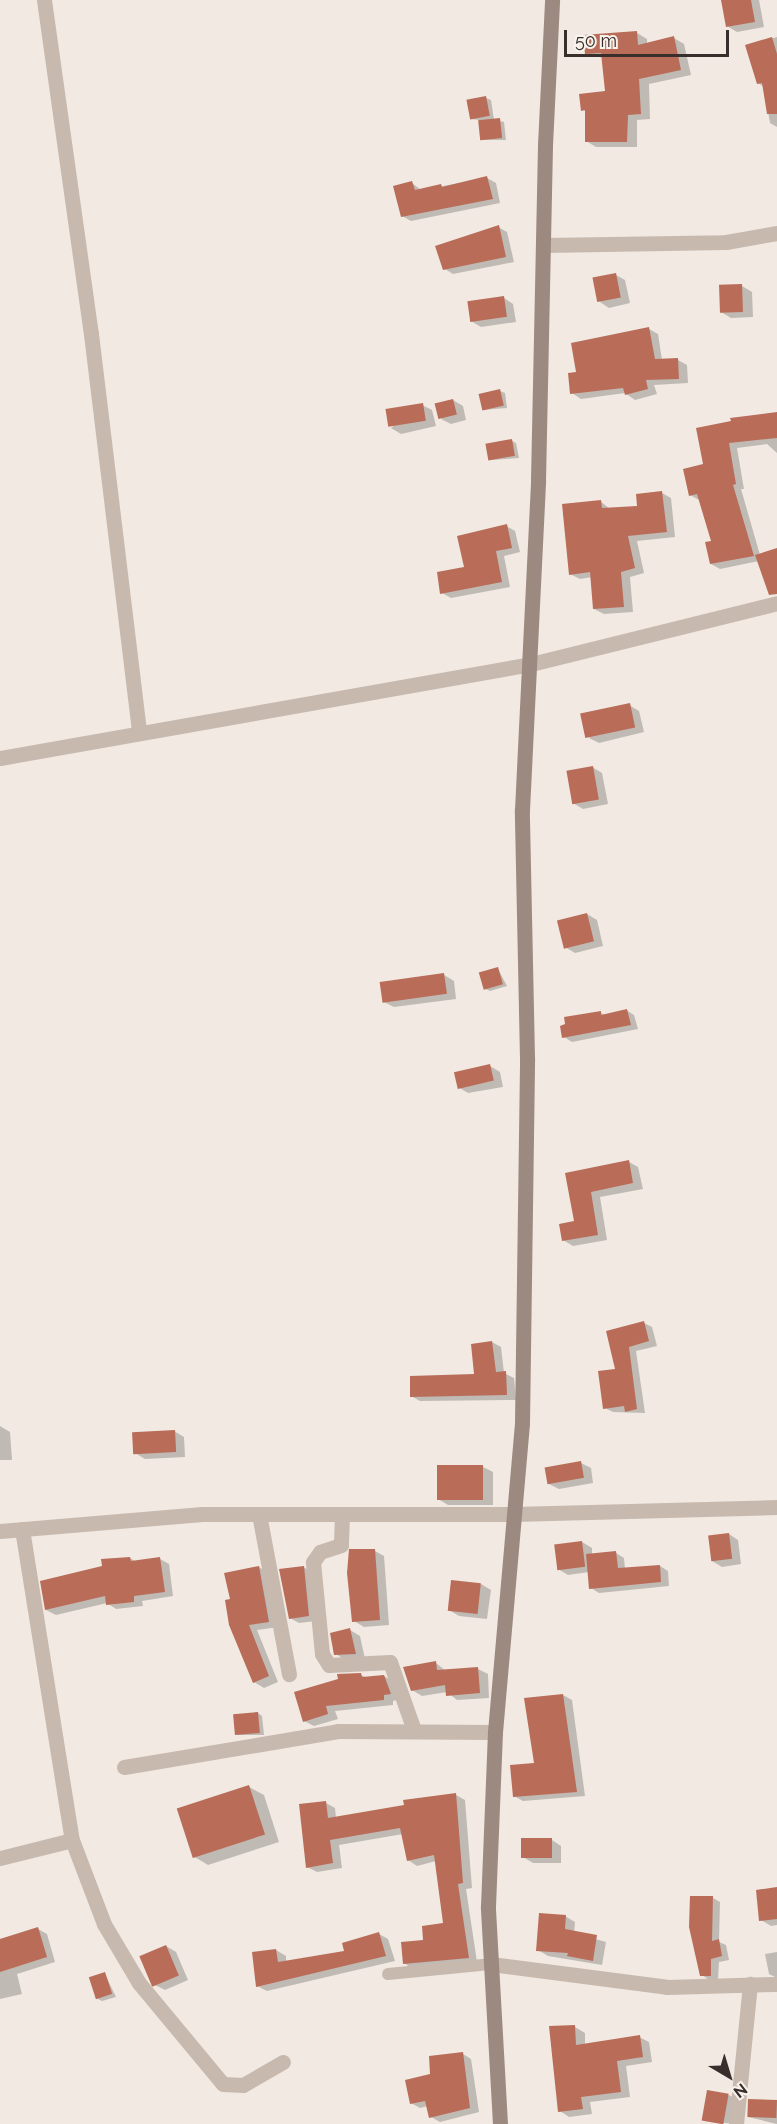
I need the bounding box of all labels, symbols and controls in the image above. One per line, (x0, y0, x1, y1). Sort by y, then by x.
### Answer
scale bar (567, 18, 732, 56)
text: 50 m (575, 30, 617, 51)
north arrow (699, 2046, 759, 2106)
text: N (730, 2079, 751, 2102)

